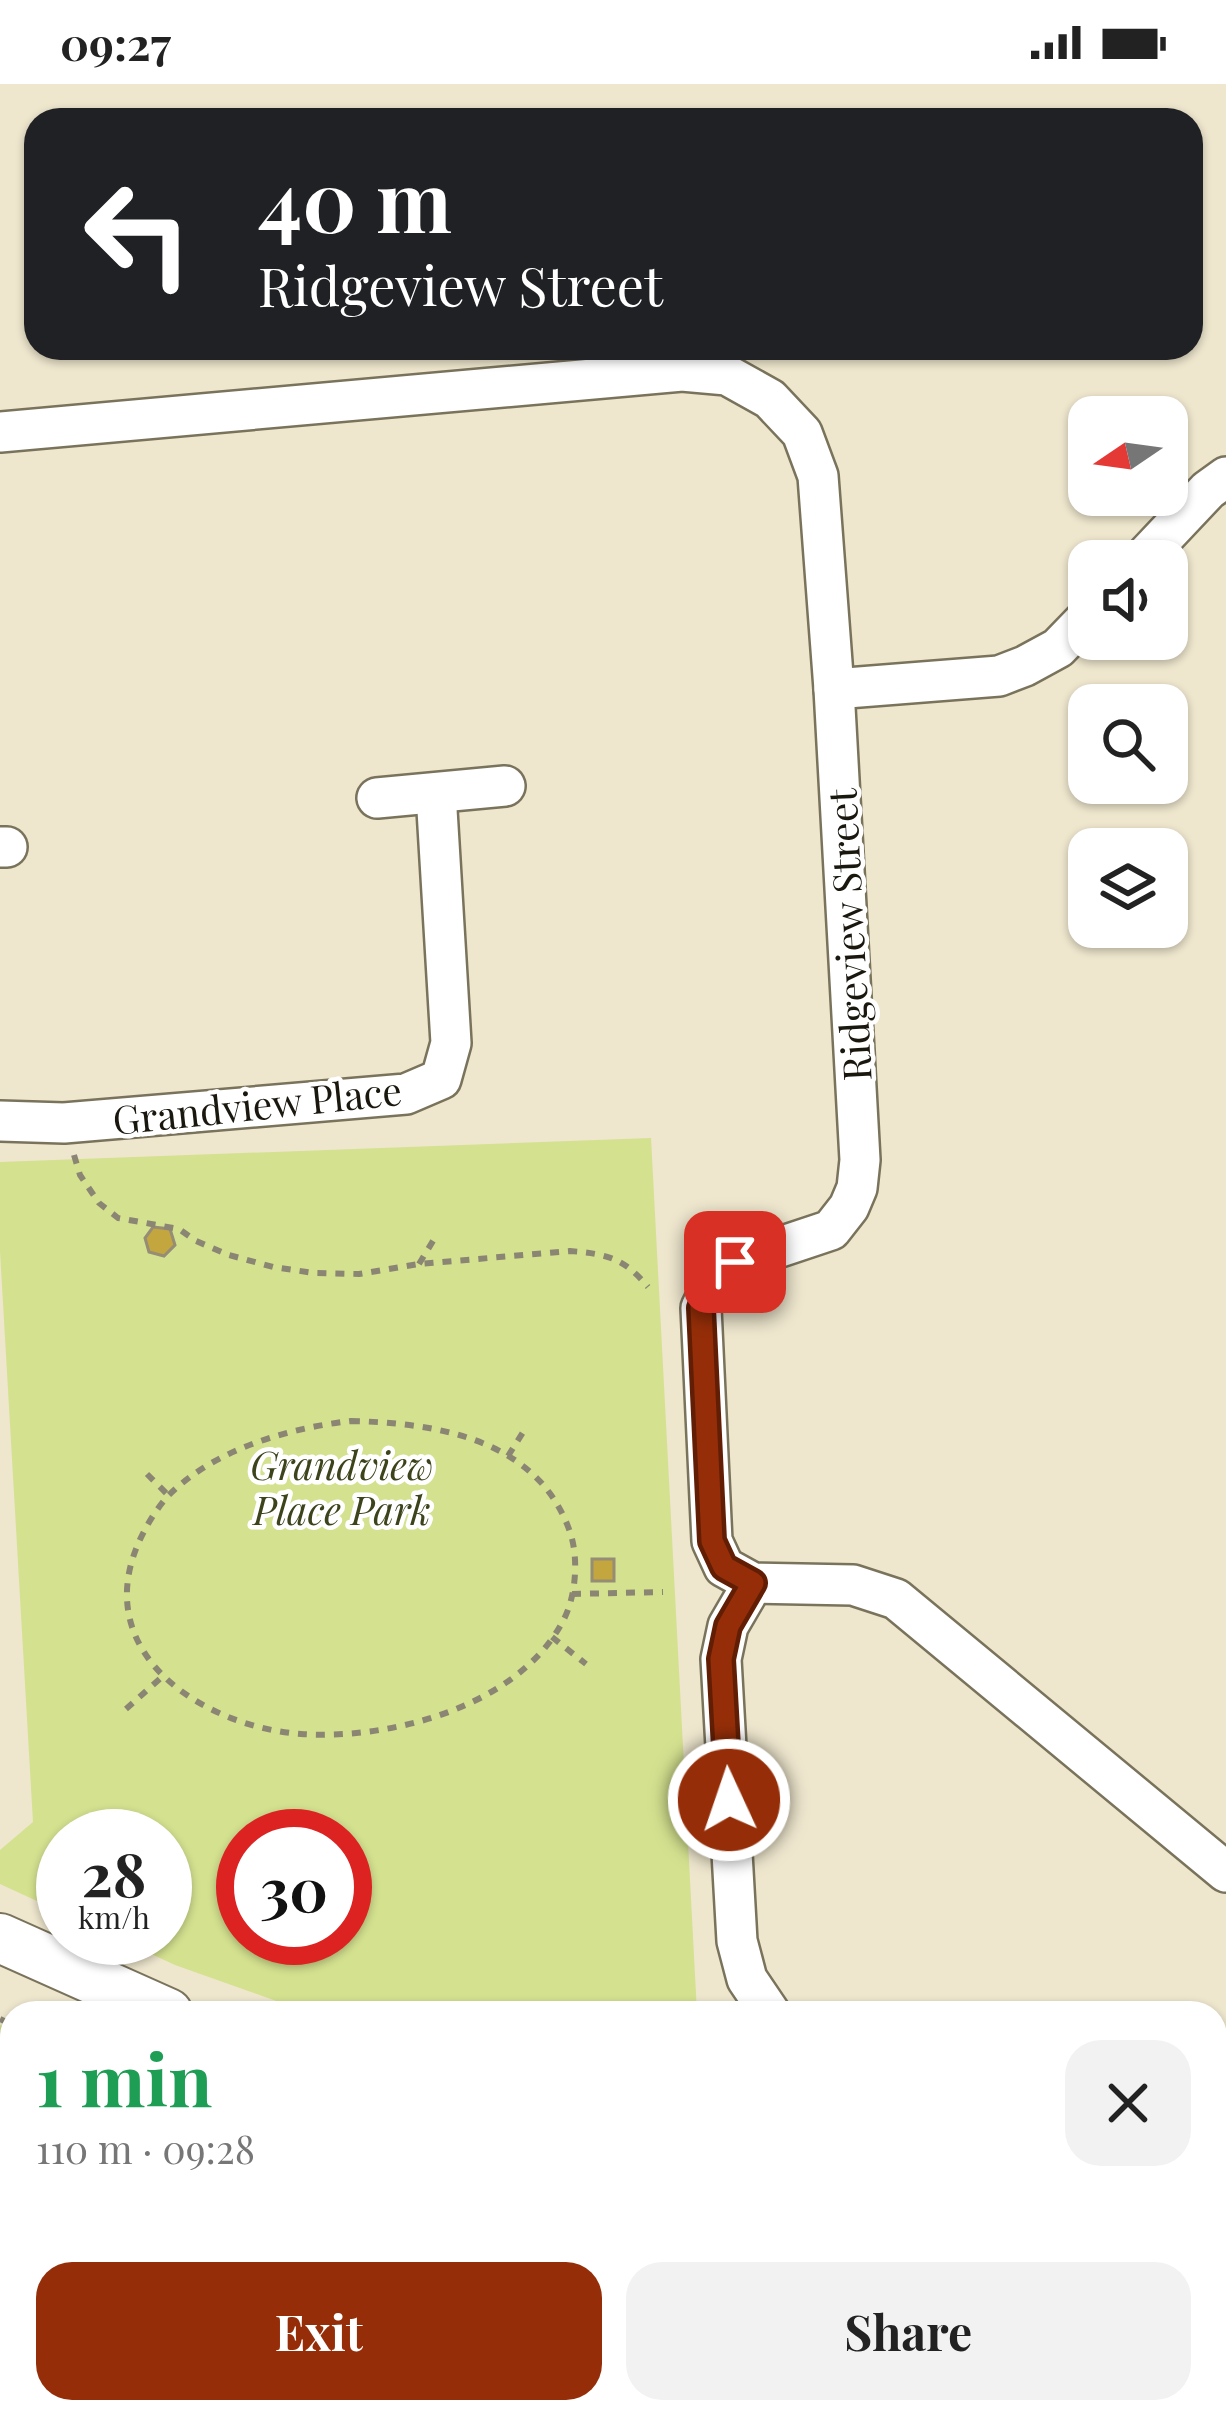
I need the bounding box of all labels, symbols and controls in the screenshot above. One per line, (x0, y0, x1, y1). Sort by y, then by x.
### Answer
text: 09:27 (60, 12, 171, 72)
text: 40 m (258, 142, 452, 254)
icon: left (60, 156, 216, 312)
text: Ridgeview Street (258, 249, 663, 321)
north arrow (1068, 396, 1188, 516)
map controls (1068, 396, 1188, 948)
button: sound (1068, 540, 1188, 660)
button: search (1068, 684, 1188, 804)
street label: Ridgeview Street (814, 786, 882, 1082)
button: layers (1068, 828, 1188, 948)
street label: Grandview Place (110, 1063, 404, 1145)
pin (684, 1211, 786, 1313)
icon: arrive (702, 1229, 768, 1295)
park label: Grandview Place Park (250, 1438, 434, 1535)
position arrow (666, 1737, 792, 1863)
speed limit sign: 30 (216, 1809, 372, 1965)
text: 28 (81, 1832, 147, 1912)
text: km/h (78, 1897, 150, 1937)
text: 1 min (36, 2029, 212, 2125)
button: close (1065, 2040, 1191, 2166)
text: 110 m · 09:28 (36, 2122, 255, 2174)
button: Exit (36, 2262, 602, 2400)
button: Share (626, 2262, 1191, 2400)

